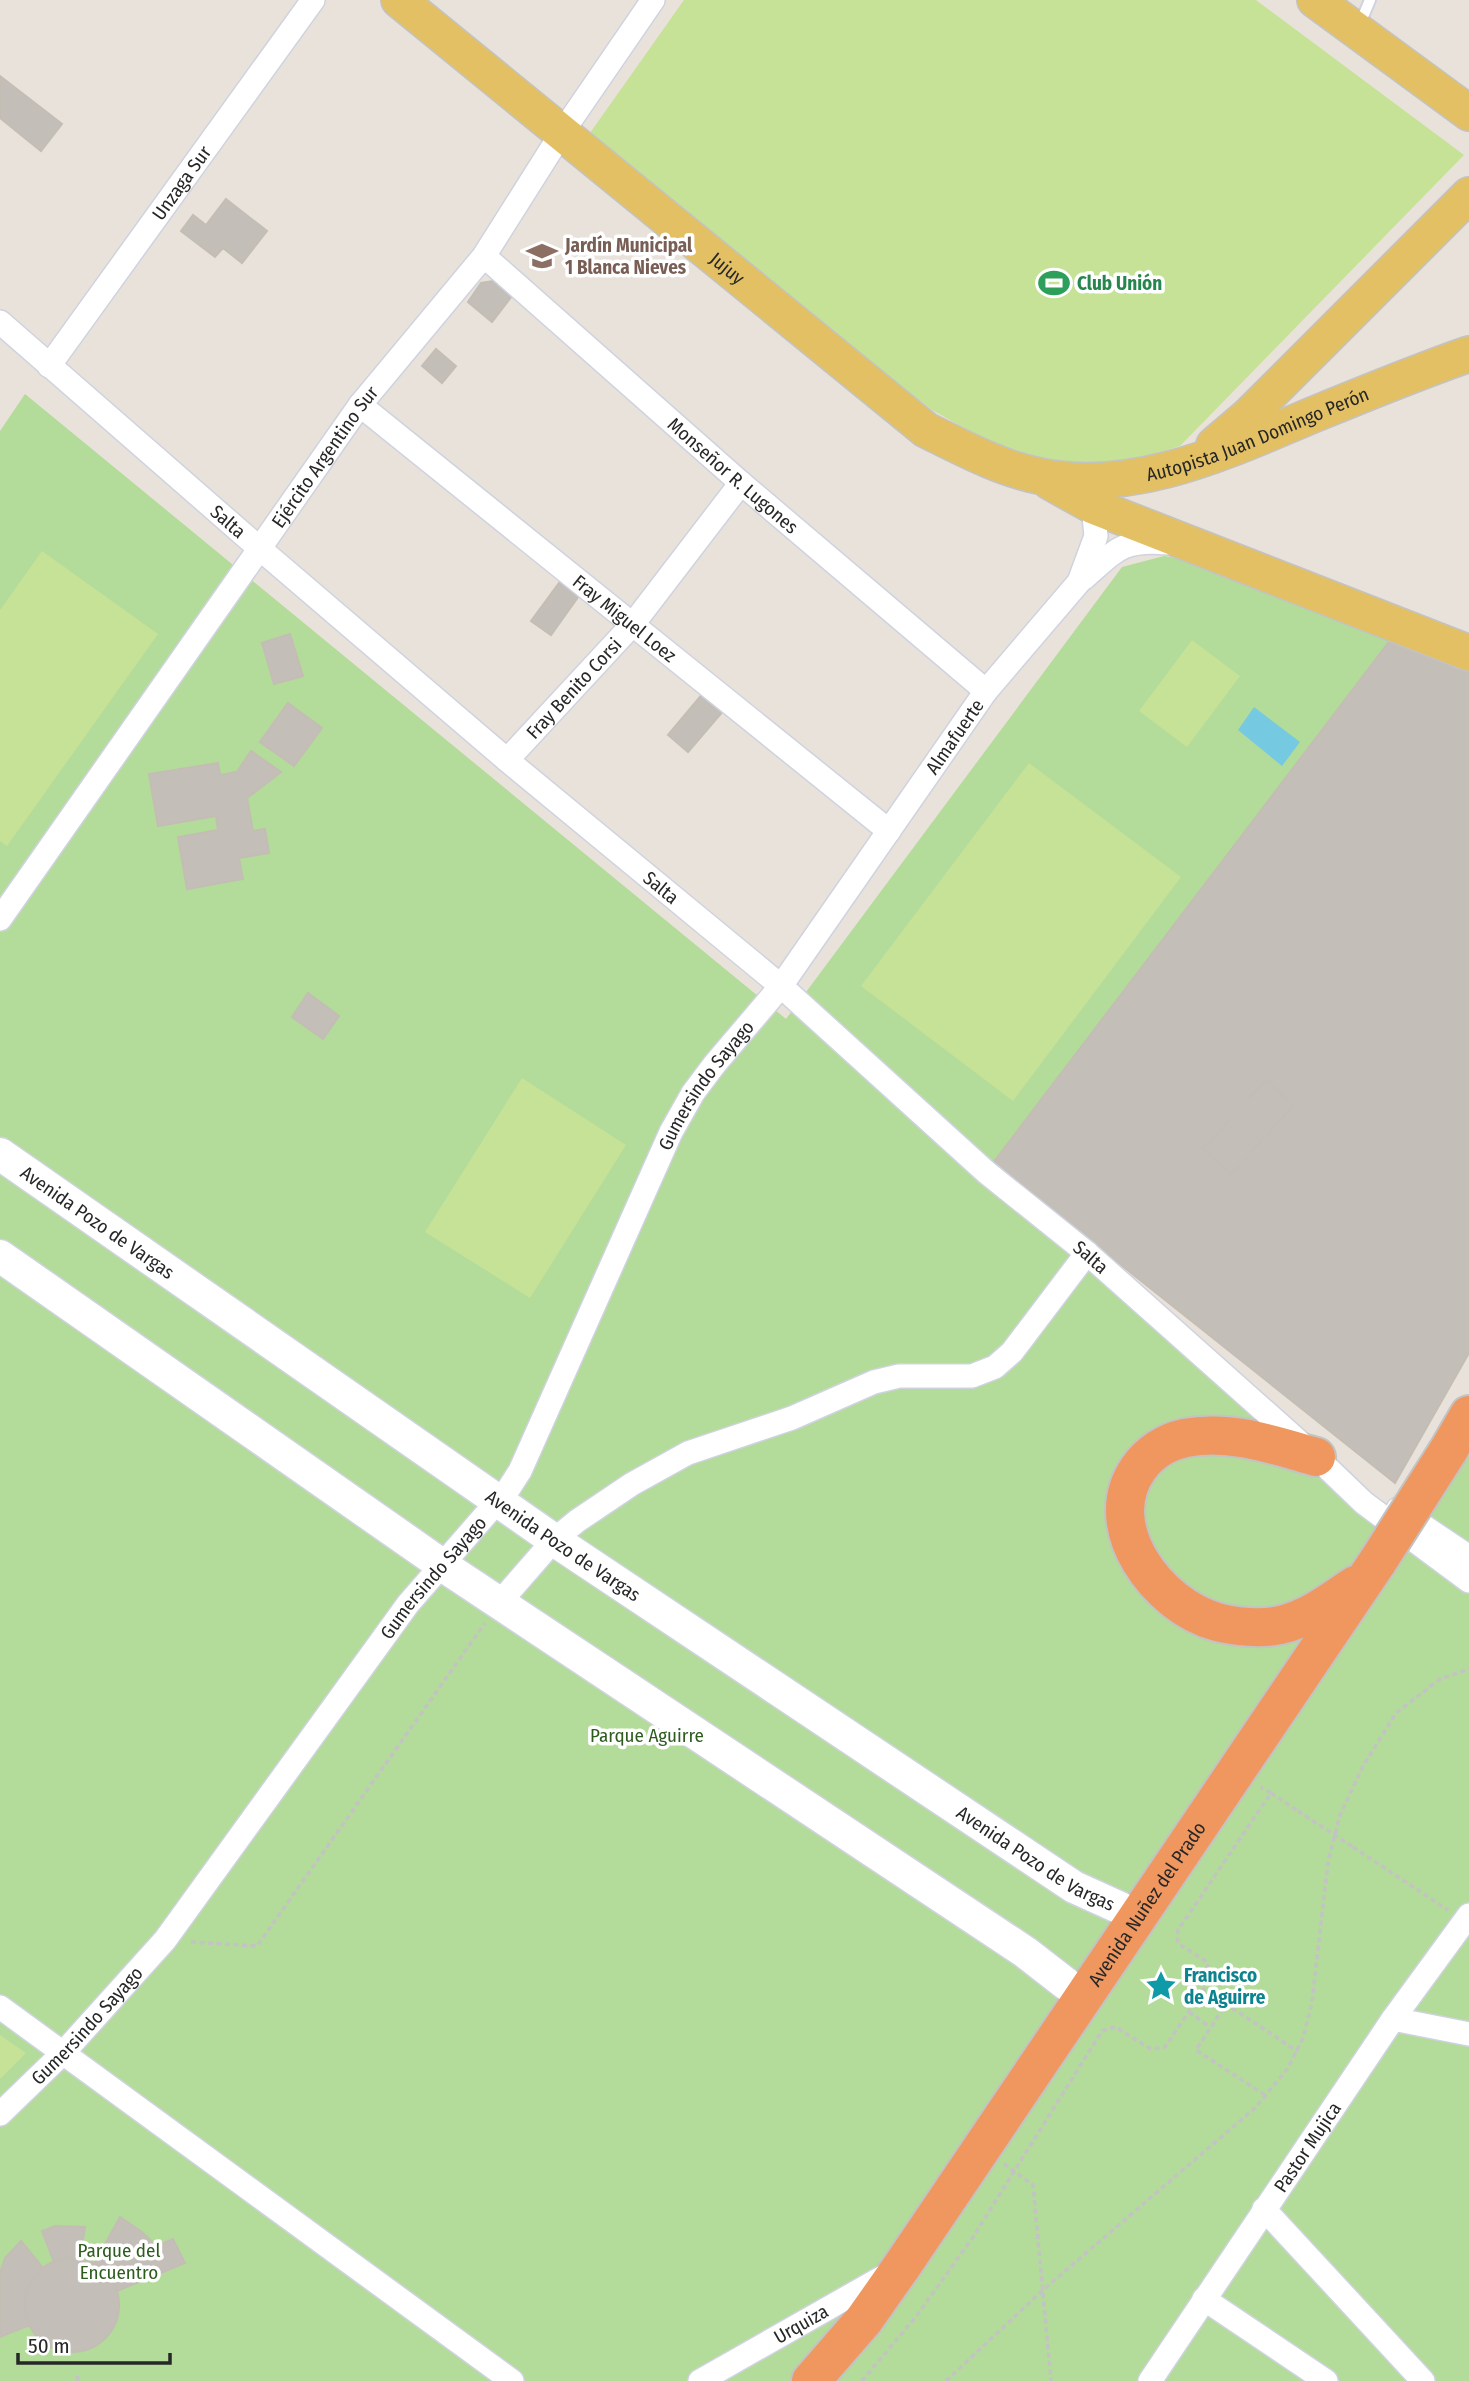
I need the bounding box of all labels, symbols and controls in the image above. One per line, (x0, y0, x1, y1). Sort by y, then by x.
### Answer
street label: Unzaga Sur (147, 141, 216, 225)
place label: Jardín Municipal 1 Blanca Nieves (564, 234, 693, 279)
school or university icon: Jardín Municipal 1 Blanca Nieves (525, 239, 559, 273)
street label: Jujuy (705, 247, 750, 290)
sports icon: Club Unión (1037, 266, 1071, 300)
place label: Club Unión (1077, 272, 1162, 295)
street label: Ejército Argentino Sur (267, 381, 383, 532)
street label: Autopista Juan Domingo Perón (1144, 382, 1372, 486)
street label: Monseñor R. Lugones (663, 413, 803, 539)
street label: Salta (206, 500, 250, 543)
street label: Fray Miguel Loez (568, 570, 681, 668)
street label: Fray Benito Corsi (522, 633, 626, 744)
street label: Almafuerte (921, 695, 989, 779)
street label: Salta (639, 866, 683, 909)
street label: Gumersindo Sayago (653, 1016, 759, 1154)
street label: Avenida Pozo de Vargas (16, 1161, 179, 1284)
street label: Salta (1069, 1236, 1113, 1279)
street label: Avenida Pozo de Vargas (481, 1485, 645, 1607)
street label: Gumersindo Sayago (376, 1512, 491, 1644)
park label: Parque Aguirre (590, 1724, 704, 1747)
street label: Avenida Pozo de Vargas (952, 1801, 1118, 1916)
street label: Avenida Nuñez del Prado (1083, 1817, 1211, 1991)
street label: Gumersindo Sayago (26, 1962, 148, 2090)
place label: Francisco de Aguirre (1184, 1964, 1266, 2009)
place icon: Francisco de Aguirre (1144, 1969, 1178, 2003)
street label: Pastor Mujica (1269, 2098, 1346, 2197)
park label: Parque del Encuentro (78, 2239, 160, 2284)
street label: Urquiza (770, 2300, 832, 2349)
scale bar (18, 2322, 170, 2366)
text: 50 m (28, 2333, 70, 2359)

